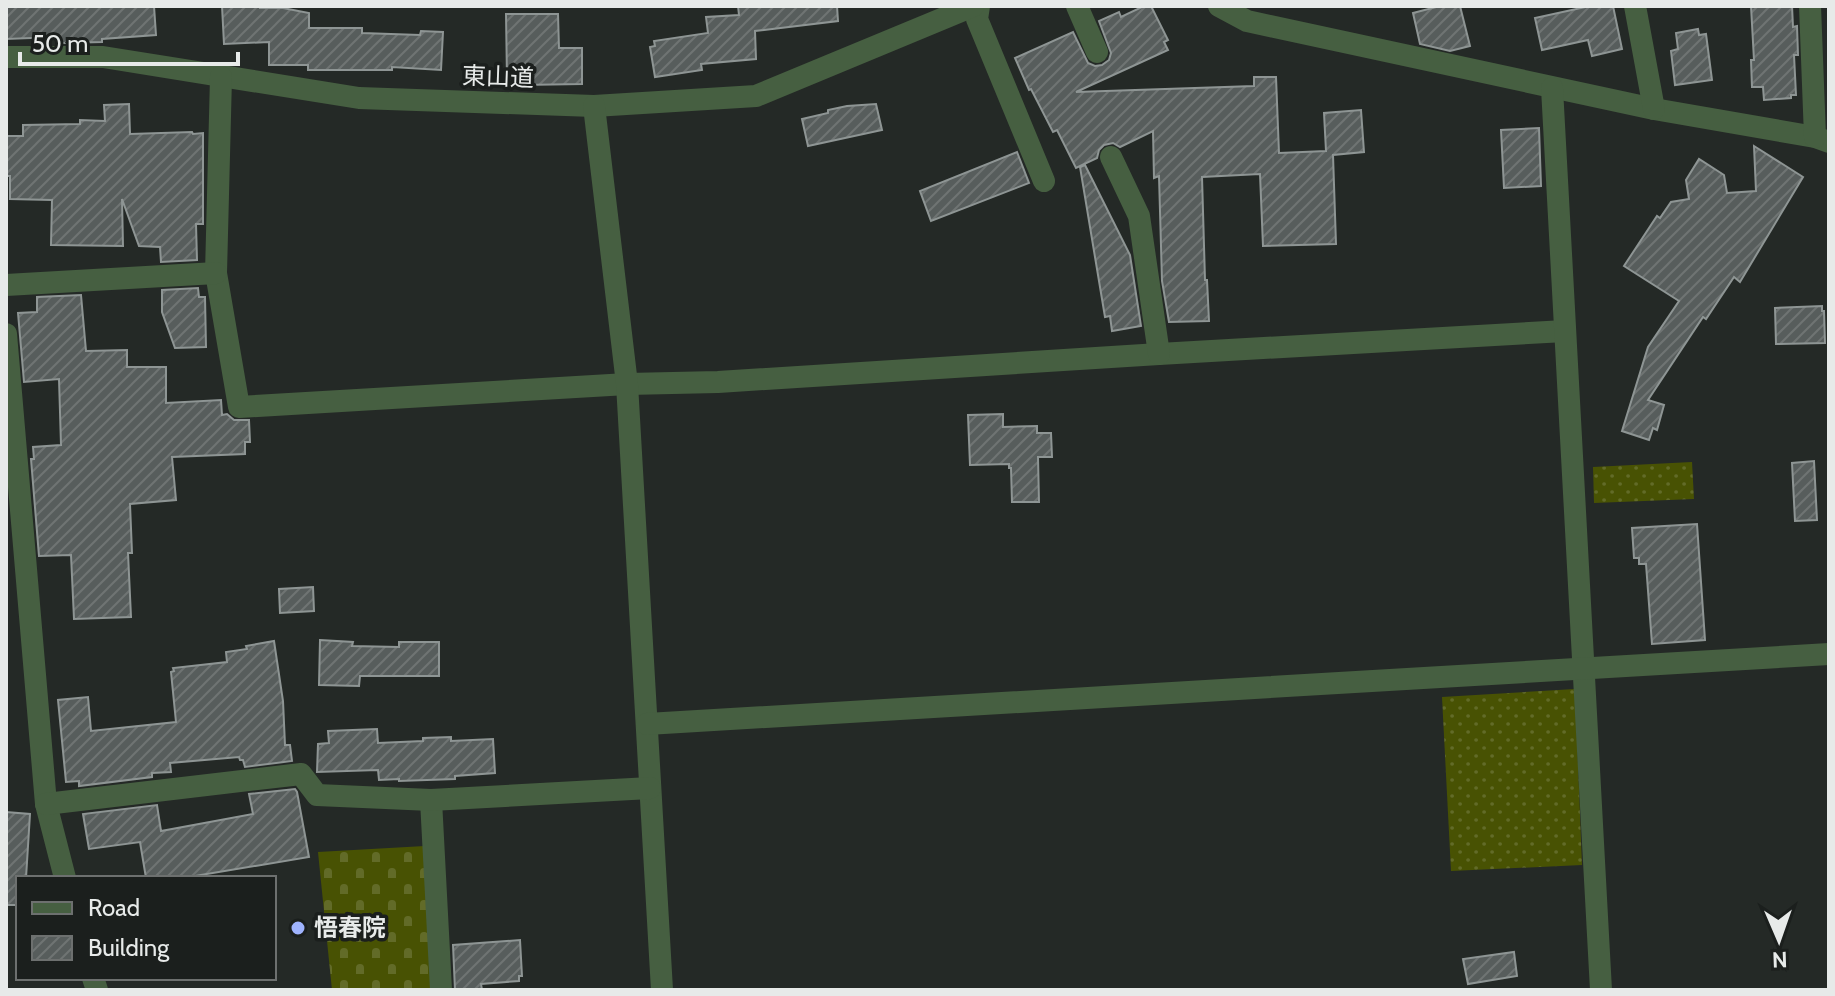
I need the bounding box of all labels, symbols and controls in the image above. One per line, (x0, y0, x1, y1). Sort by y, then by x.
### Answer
scale bar (20, 16, 238, 66)
text: 50 m (32, 29, 88, 58)
street label: 東山道 (462, 61, 535, 92)
legend (16, 876, 276, 980)
text: Road (88, 893, 140, 922)
north arrow (1739, 900, 1819, 980)
place label: 悟春院 (314, 913, 386, 942)
marker: 悟春院 (289, 919, 307, 937)
text: Building (88, 933, 170, 962)
text: N (1771, 946, 1788, 973)

